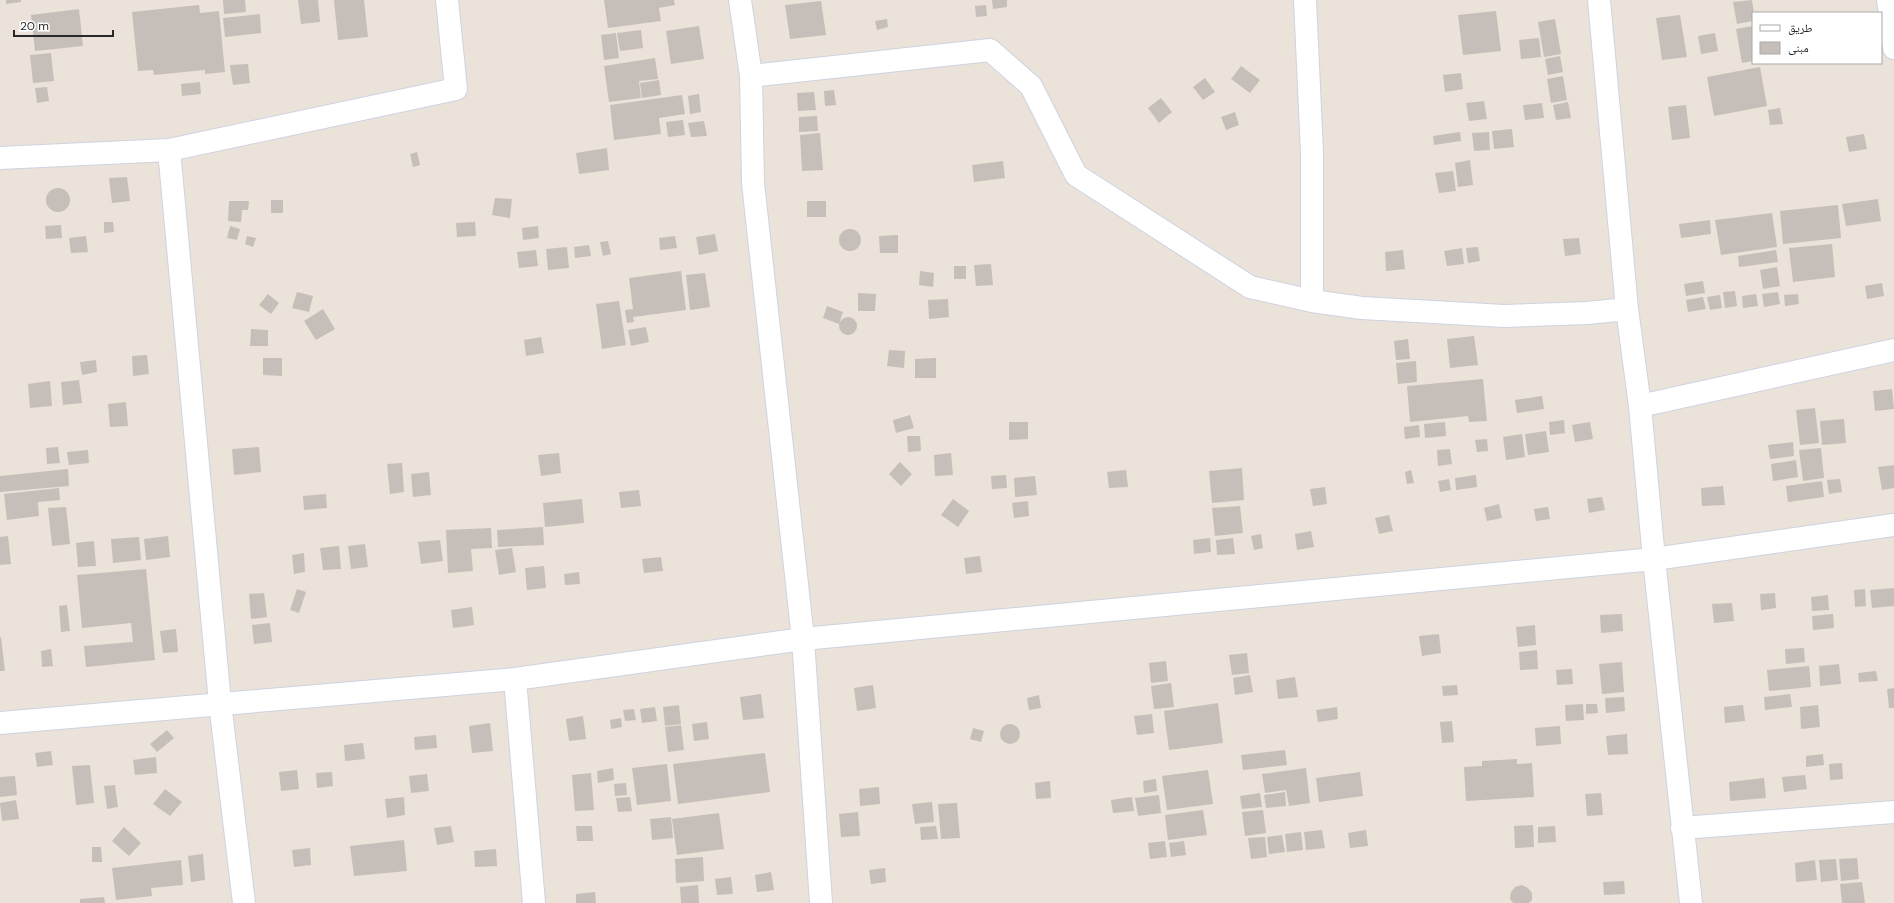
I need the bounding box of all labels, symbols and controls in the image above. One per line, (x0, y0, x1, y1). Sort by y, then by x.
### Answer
scale bar (14, 12, 113, 38)
legend (1752, 12, 1882, 64)
text: 20 m (20, 18, 49, 34)
text: طريق (1788, 20, 1813, 36)
text: مبنى (1788, 40, 1809, 56)

